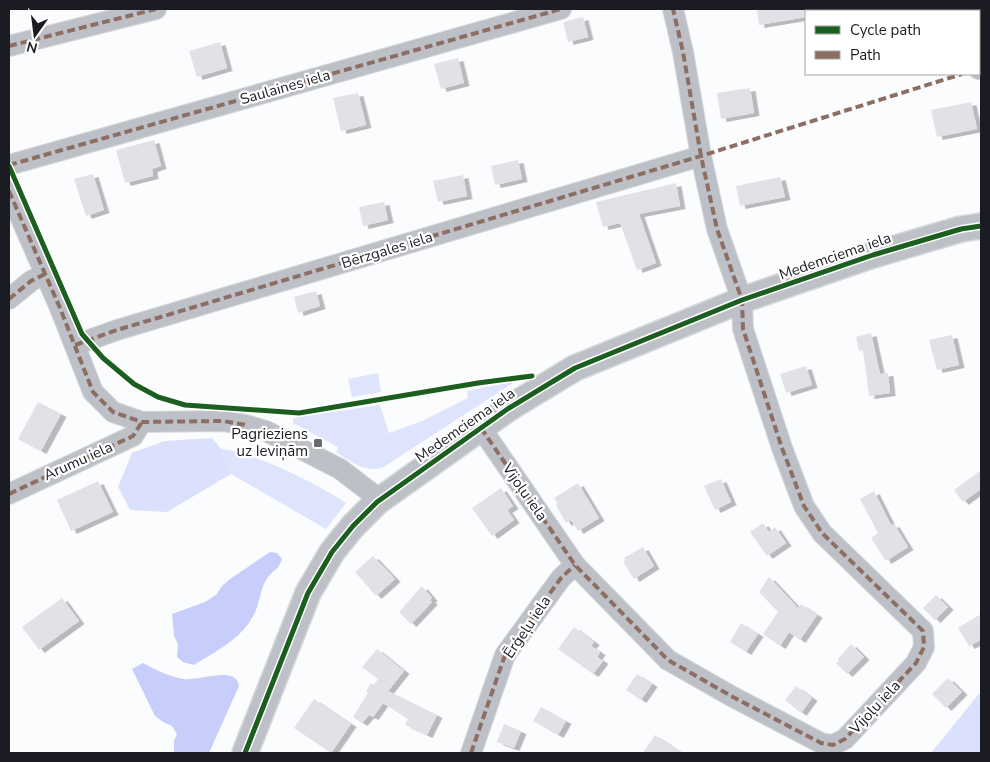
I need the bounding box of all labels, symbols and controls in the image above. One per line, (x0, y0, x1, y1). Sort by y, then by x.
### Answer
north arrow (10, 10, 60, 60)
legend (805, 10, 980, 75)
text: Cycle path (850, 20, 921, 40)
text: N (25, 37, 39, 58)
text: Path (850, 45, 881, 65)
street label: Saulaines iela (238, 65, 332, 109)
street label: Bērzgales iela (339, 227, 435, 273)
street label: Medemciema iela (776, 227, 894, 285)
street label: Medemciema iela (411, 383, 519, 467)
place label: Pagrieziens uz Ieviņām (231, 424, 308, 461)
street label: Arumu iela (40, 437, 116, 485)
marker: Pagrieziens uz Ieviņām (312, 437, 324, 449)
street label: Vijoļu iela (497, 458, 552, 525)
street label: Ērģeļu iela (499, 592, 555, 662)
street label: Vijoļu iela (844, 676, 905, 739)

